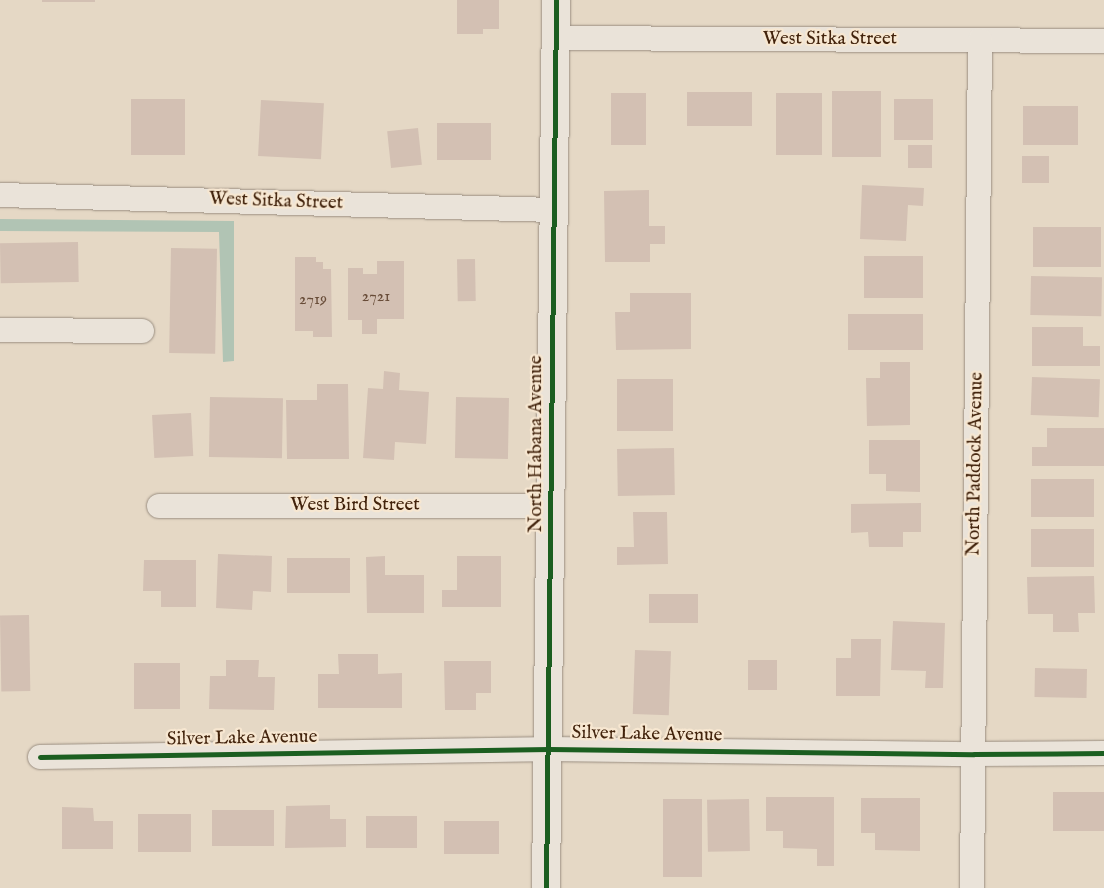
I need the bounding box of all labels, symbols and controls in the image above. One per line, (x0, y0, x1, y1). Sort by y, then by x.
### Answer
street label: West Sitka Street (763, 29, 897, 51)
street label: West Sitka Street (209, 188, 343, 216)
house number: 2721 (362, 287, 390, 307)
house number: 2719 (299, 290, 327, 310)
street label: North Habana Avenue (526, 355, 548, 533)
street label: North Paddock Avenue (963, 372, 989, 556)
street label: West Bird Street (290, 495, 420, 517)
street label: Silver Lake Avenue (571, 722, 723, 748)
street label: Silver Lake Avenue (166, 726, 318, 752)

